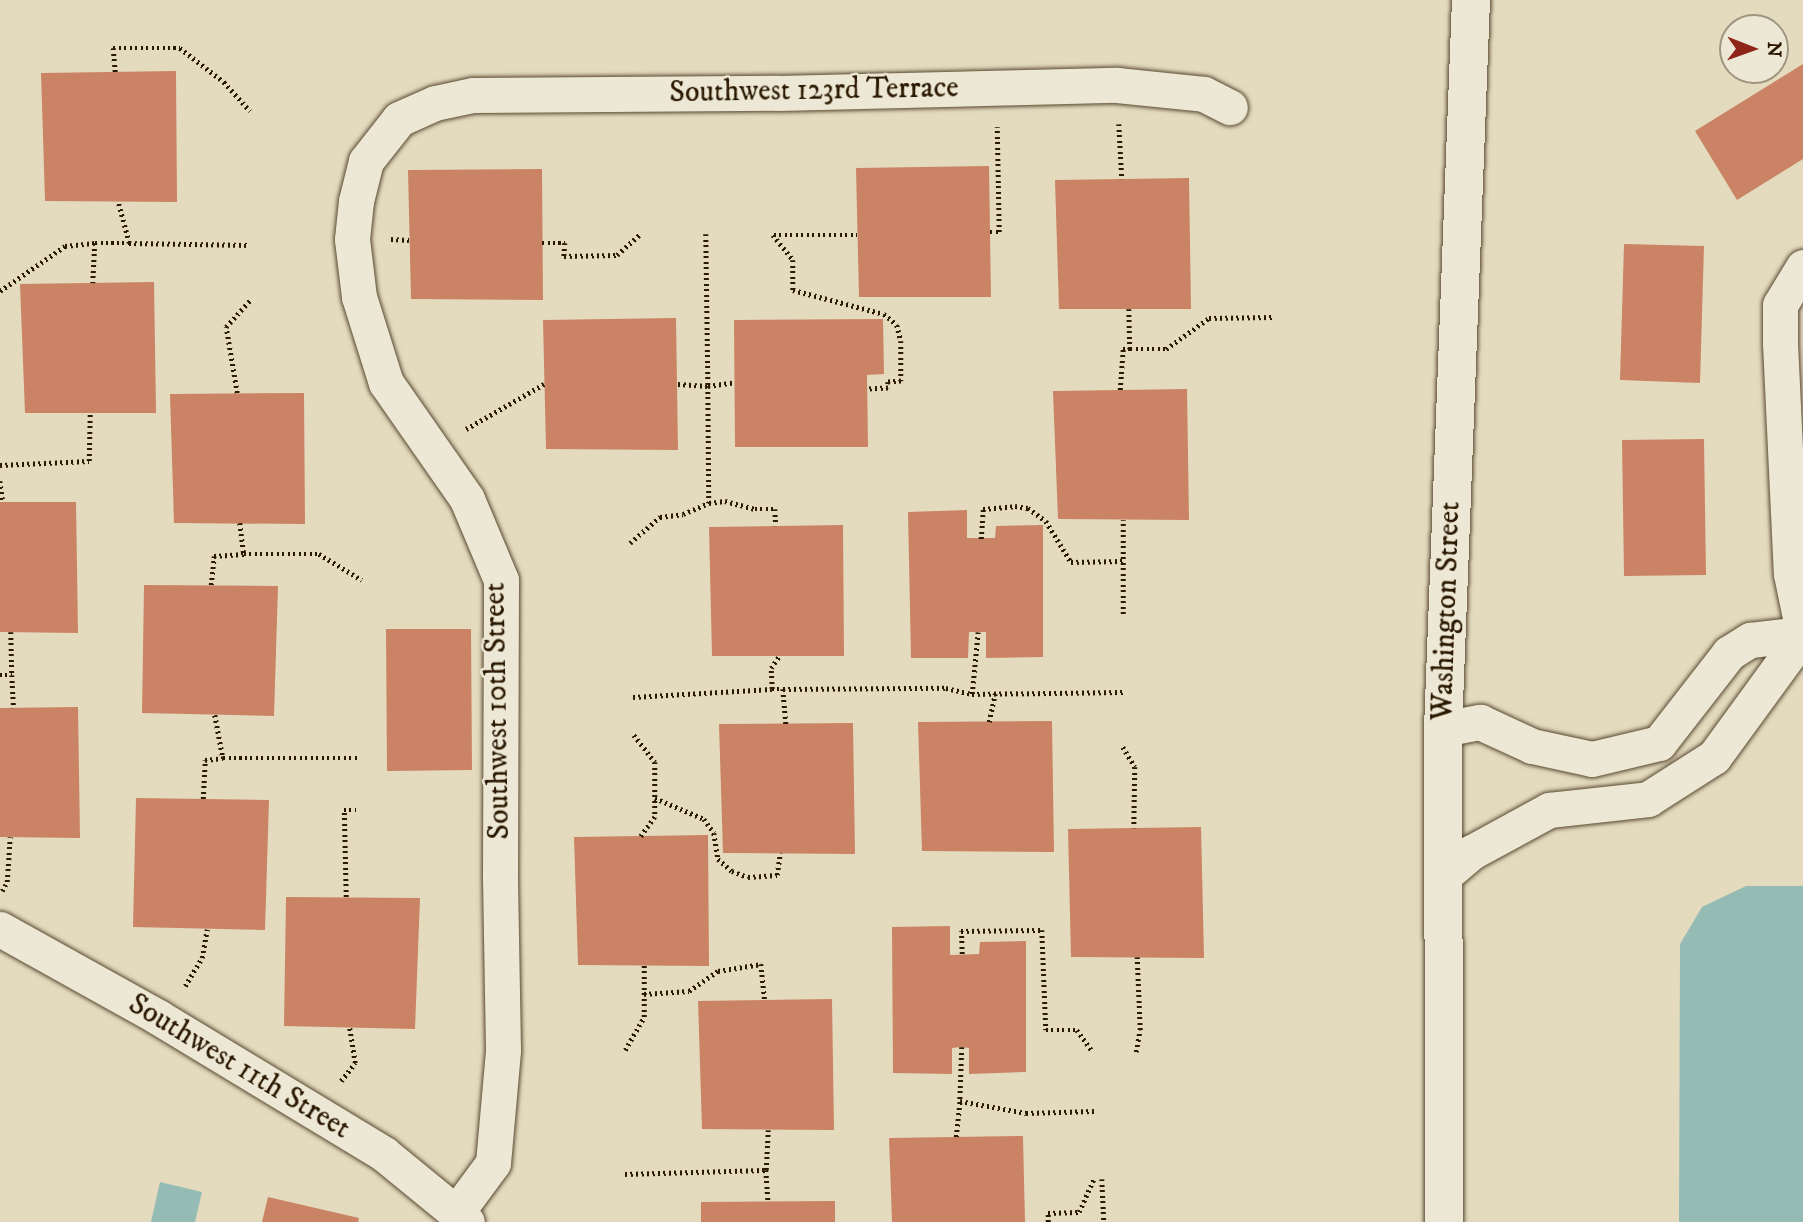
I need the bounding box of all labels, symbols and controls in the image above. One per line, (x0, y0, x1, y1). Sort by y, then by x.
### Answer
north arrow (1719, 14, 1789, 84)
text: N (1762, 41, 1785, 57)
street label: Southwest 123rd Terrace (669, 70, 959, 112)
street label: Washington Street (1425, 501, 1469, 721)
street label: Southwest 10th Street (478, 582, 518, 840)
street label: Southwest 11th Street (122, 987, 356, 1147)

